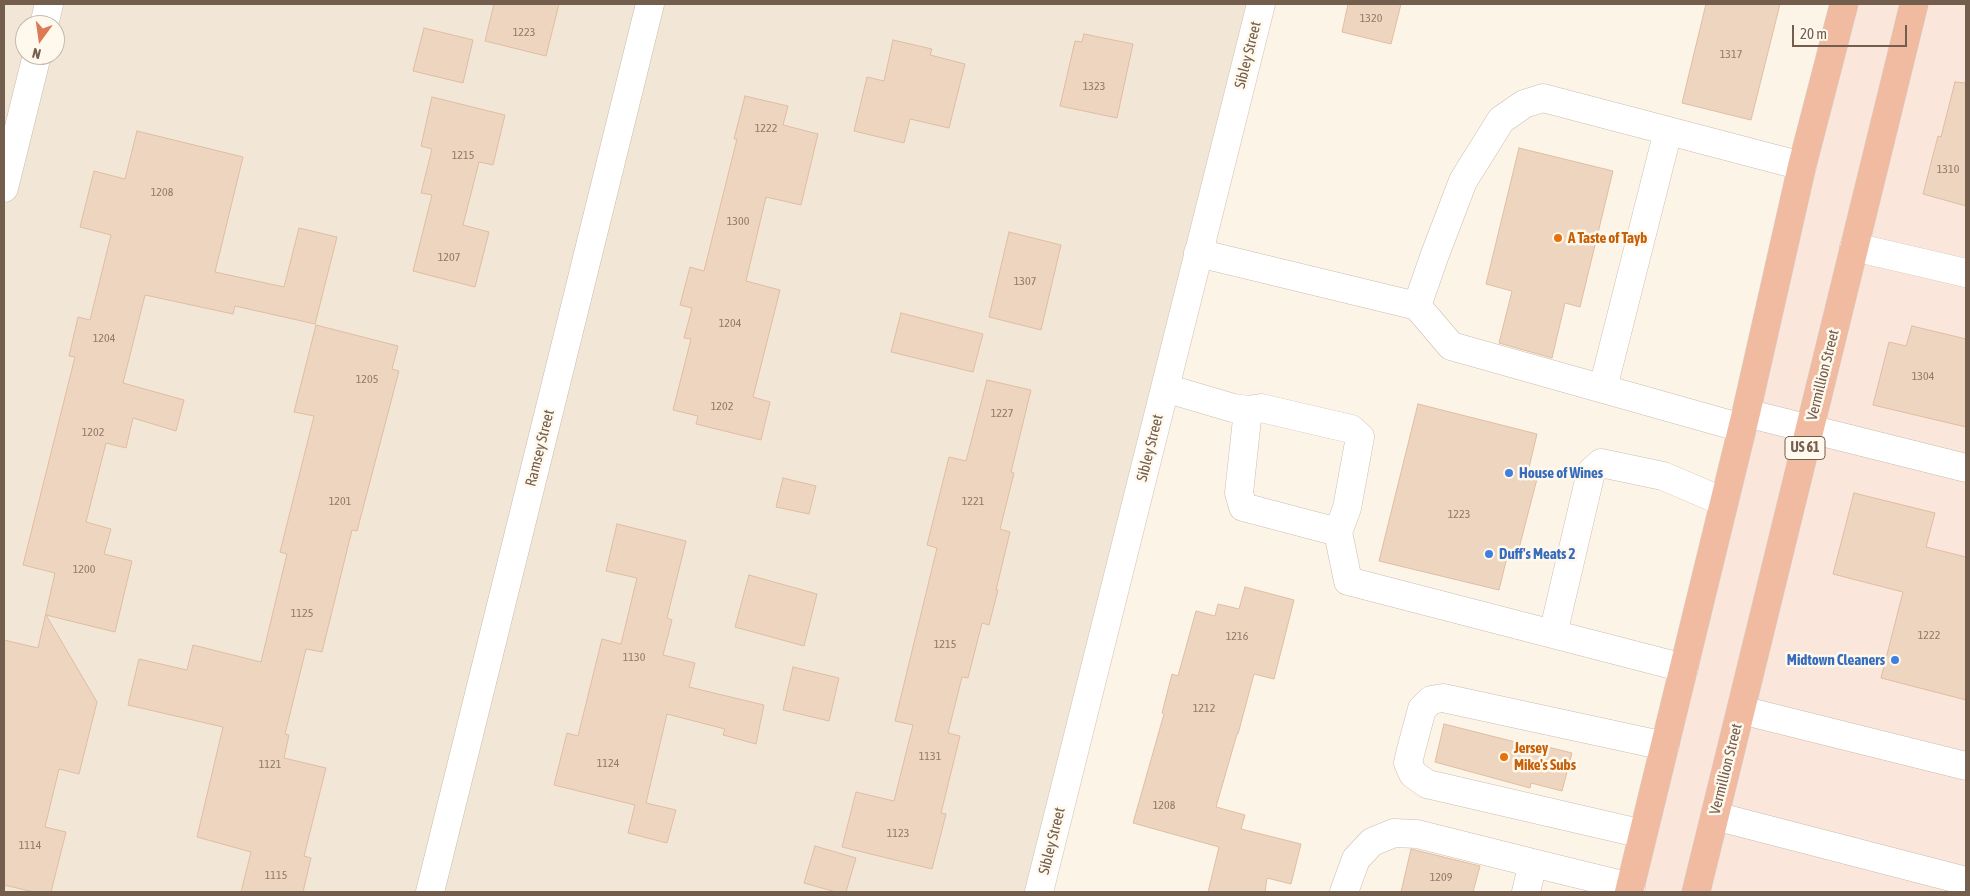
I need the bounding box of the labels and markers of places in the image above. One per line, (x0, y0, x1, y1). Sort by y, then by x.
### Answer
place label: A Taste of Tayb (1568, 229, 1647, 247)
marker: A Taste of Tayb (1552, 232, 1564, 244)
place label: House of Wines (1519, 464, 1603, 482)
marker: House of Wines (1503, 467, 1515, 479)
place label: Duff's Meats 2 (1499, 545, 1575, 563)
marker: Duff's Meats 2 (1483, 548, 1495, 560)
place label: Midtown Cleaners (1787, 651, 1885, 669)
marker: Midtown Cleaners (1889, 654, 1901, 666)
place label: Jersey Mike's Subs (1514, 739, 1576, 774)
marker: Jersey Mike's Subs (1498, 751, 1510, 763)

